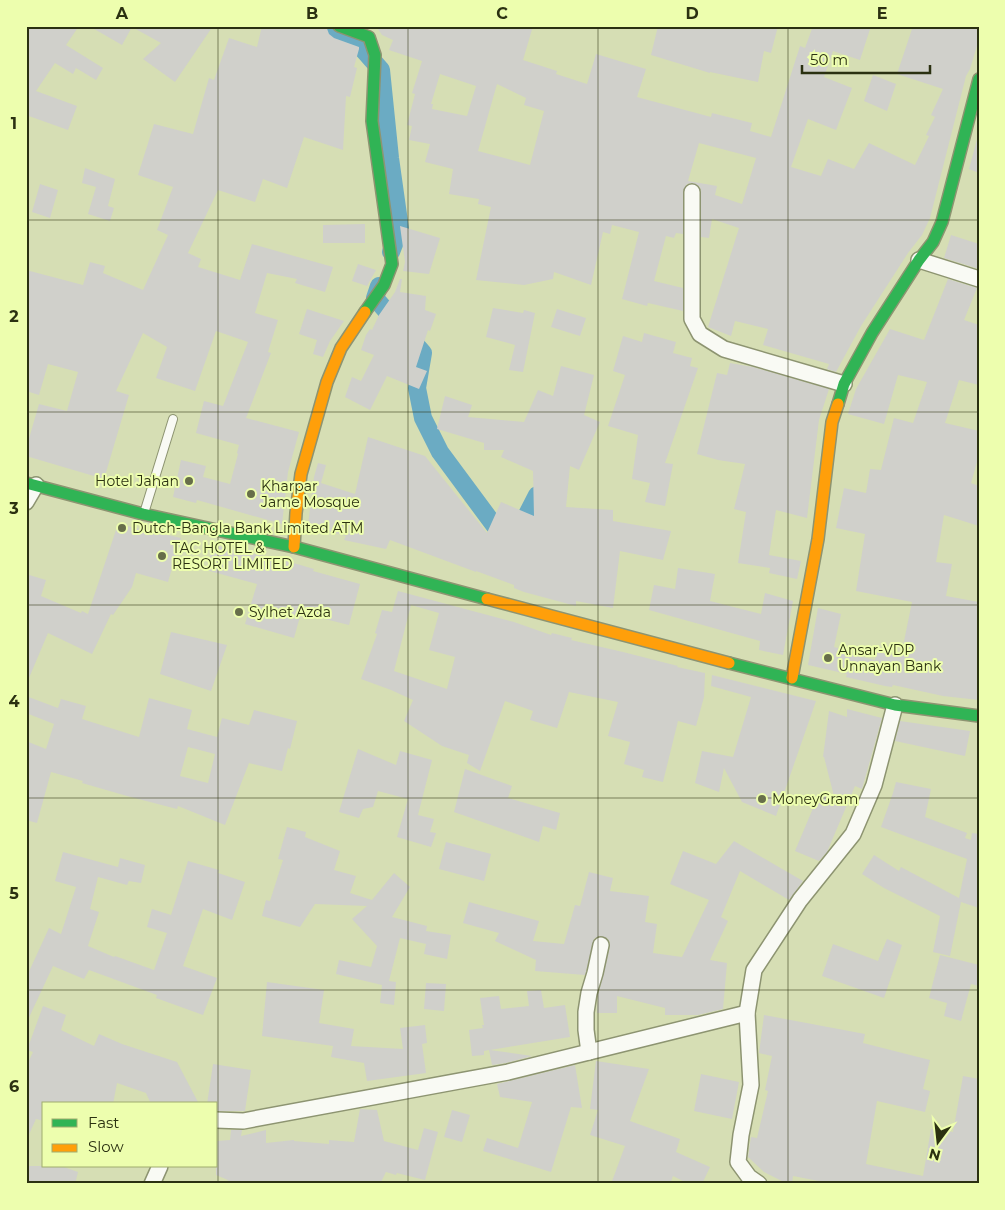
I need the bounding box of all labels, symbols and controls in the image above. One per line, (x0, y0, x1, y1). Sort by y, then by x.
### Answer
text: A (115, 4, 129, 23)
text: B (306, 4, 318, 23)
text: C (496, 4, 508, 23)
text: D (685, 4, 699, 23)
text: E (877, 4, 887, 23)
scale bar (802, 42, 930, 74)
text: 50 m (810, 50, 848, 69)
text: 1 (11, 114, 17, 133)
text: 2 (9, 307, 19, 326)
place label: Hotel Jahan (95, 472, 179, 490)
marker: Hotel Jahan (183, 475, 195, 487)
place label: Kharpar Jame Mosque (260, 477, 360, 511)
marker: Kharpar Jame Mosque (245, 488, 257, 500)
text: 3 (8, 499, 19, 518)
place label: Dutch-Bangla Bank Limited ATM (132, 519, 363, 537)
marker: Dutch-Bangla Bank Limited ATM (116, 522, 128, 534)
place label: TAC HOTEL & RESORT LIMITED (172, 539, 293, 573)
marker: TAC HOTEL & RESORT LIMITED (156, 550, 168, 562)
place label: Sylhet Azda (249, 603, 331, 621)
marker: Sylhet Azda (233, 606, 245, 618)
place label: Ansar-VDP Unnayan Bank (838, 641, 942, 675)
marker: Ansar-VDP Unnayan Bank (822, 652, 834, 664)
text: 4 (8, 692, 20, 711)
place label: MoneyGram (772, 790, 858, 808)
marker: MoneyGram (756, 793, 768, 805)
text: 5 (9, 884, 19, 903)
text: 6 (9, 1077, 19, 1096)
legend (42, 1102, 218, 1168)
text: Fast (88, 1113, 119, 1132)
north arrow (912, 1118, 962, 1168)
text: Slow (88, 1137, 124, 1156)
text: N (927, 1144, 942, 1165)

